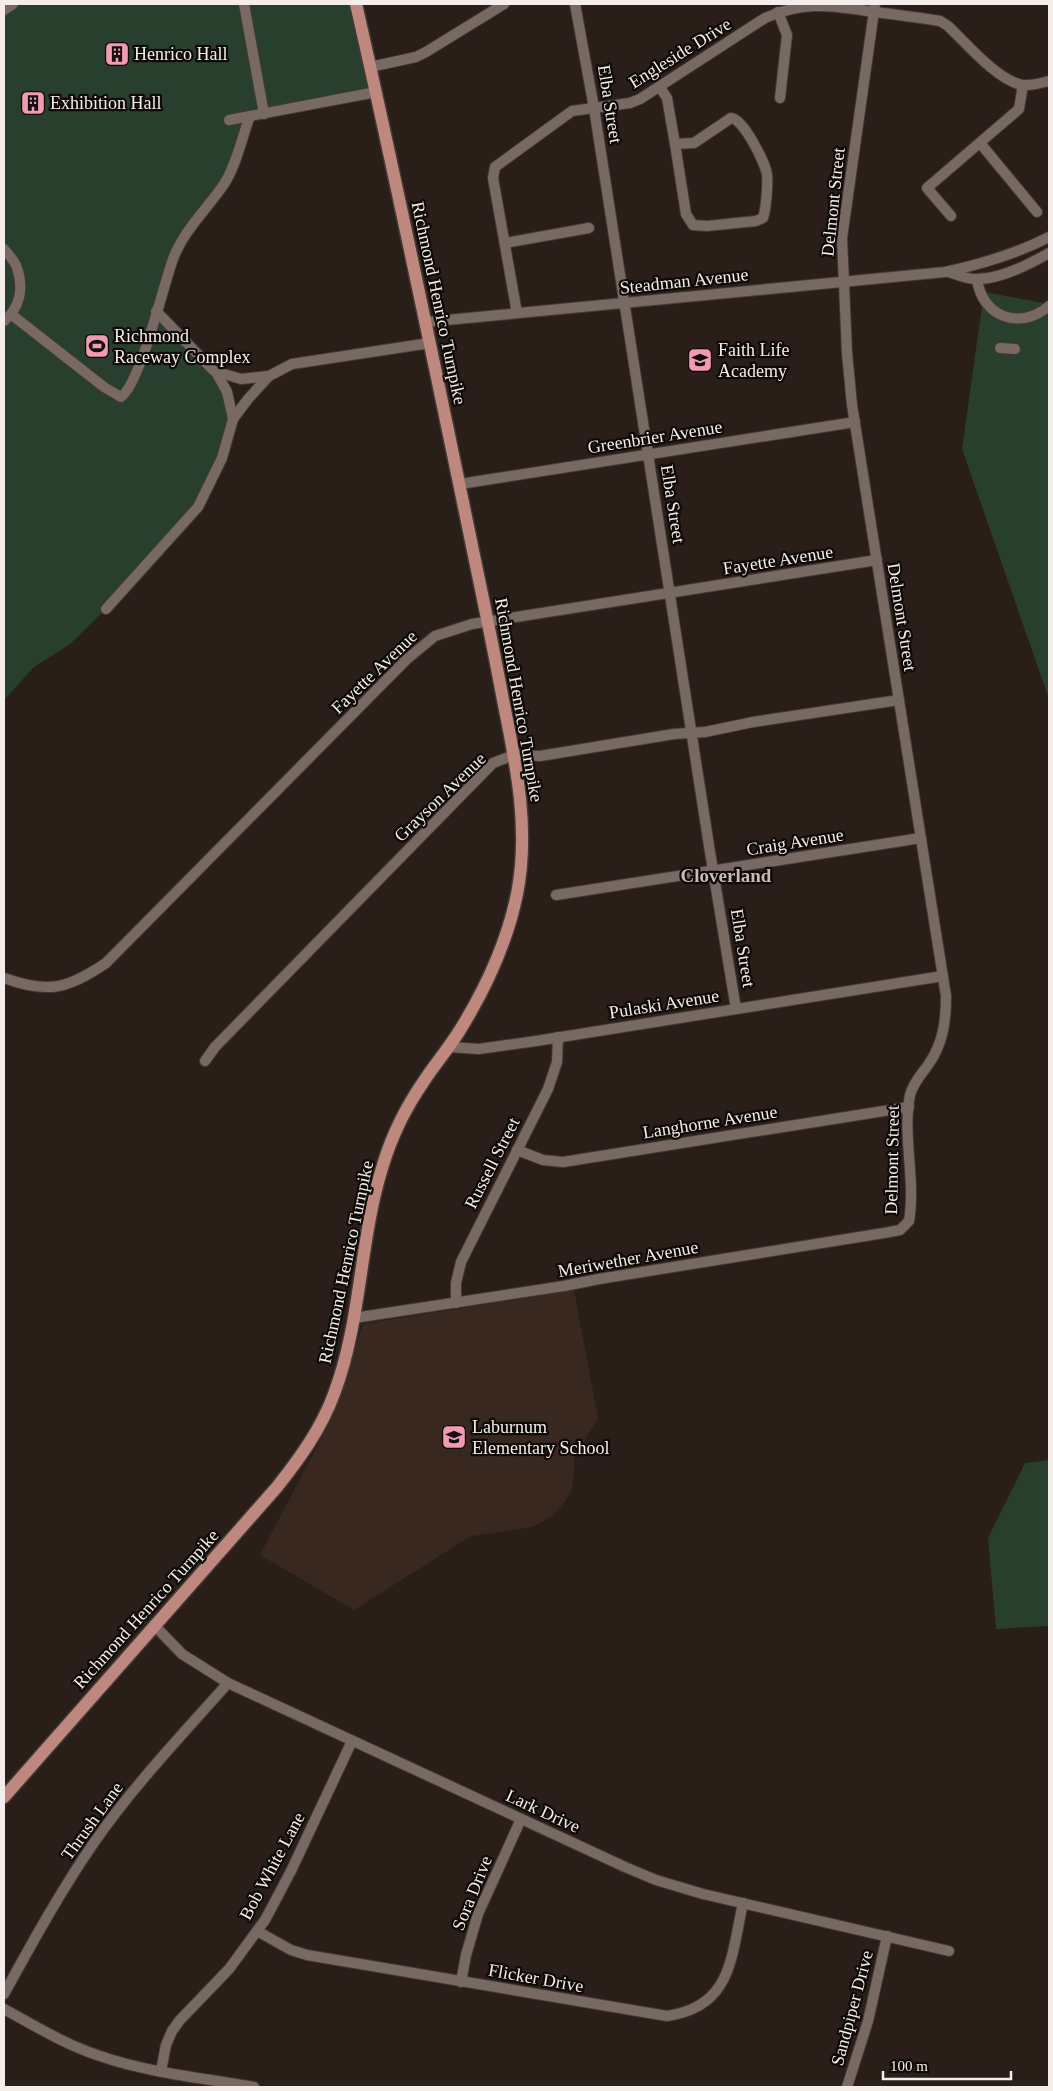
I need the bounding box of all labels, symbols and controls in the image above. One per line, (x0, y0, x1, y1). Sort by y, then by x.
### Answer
street label: Engleside Drive (625, 14, 735, 92)
building icon: Henrico Hall (104, 41, 130, 67)
place label: Henrico Hall (134, 44, 227, 64)
street label: Elba Street (594, 63, 626, 145)
building icon: Exhibition Hall (20, 90, 46, 116)
place label: Exhibition Hall (50, 93, 162, 113)
street label: Delmont Street (817, 147, 849, 257)
street label: Richmond Henrico Turnpike (408, 200, 470, 406)
street label: Steadman Avenue (619, 264, 749, 298)
place label: Richmond Raceway Complex (114, 326, 250, 367)
sports icon: Richmond Raceway Complex (84, 333, 110, 359)
place label: Faith Life Academy (718, 340, 789, 381)
school or university icon: Faith Life Academy (687, 347, 713, 373)
street label: Greenbrier Avenue (586, 416, 724, 458)
street label: Elba Street (657, 463, 689, 545)
street label: Fayette Avenue (722, 541, 834, 579)
street label: Delmont Street (884, 561, 920, 673)
street label: Richmond Henrico Turnpike (491, 596, 547, 804)
street label: Fayette Avenue (327, 626, 421, 718)
street label: Grayson Avenue (390, 748, 490, 846)
street label: Craig Avenue (745, 824, 845, 860)
district label: Cloverland (681, 865, 772, 886)
street label: Elba Street (727, 907, 759, 989)
street label: Pulaski Avenue (608, 985, 720, 1023)
street label: Langhorne Avenue (641, 1101, 779, 1143)
street label: Delmont Street (881, 1105, 903, 1215)
street label: Russell Street (461, 1114, 523, 1212)
street label: Richmond Henrico Turnpike (315, 1159, 377, 1365)
street label: Meriwether Avenue (556, 1237, 700, 1281)
place label: Laburnum Elementary School (472, 1417, 609, 1458)
school or university icon: Laburnum Elementary School (441, 1424, 467, 1450)
street label: Richmond Henrico Turnpike (69, 1525, 223, 1693)
street label: Thrush Lane (57, 1778, 127, 1864)
street label: Lark Drive (503, 1785, 583, 1837)
street label: Bob White Lane (235, 1809, 309, 1923)
street label: Sora Drive (448, 1853, 496, 1933)
street label: Sandpiper Drive (827, 1948, 877, 2068)
street label: Flicker Drive (487, 1960, 585, 1996)
scale bar (883, 2048, 1010, 2080)
text: 100 m (890, 2058, 928, 2074)

